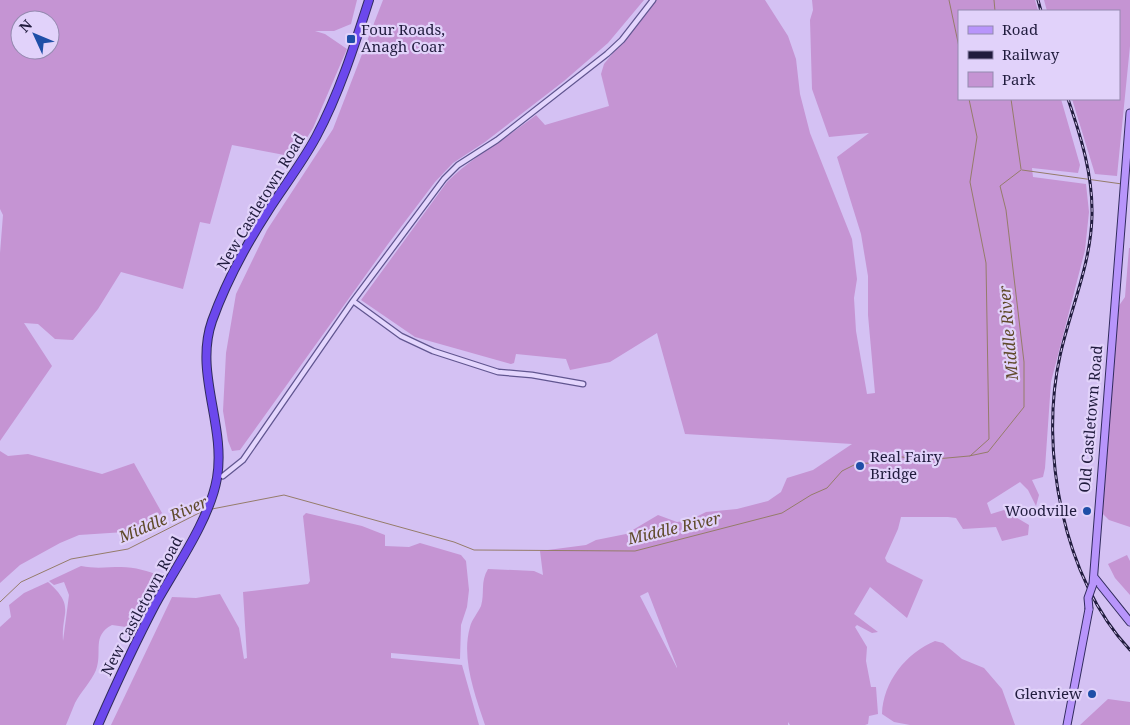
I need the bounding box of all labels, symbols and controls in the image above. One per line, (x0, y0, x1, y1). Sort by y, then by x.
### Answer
north arrow (10, 10, 60, 60)
legend (958, 10, 1120, 100)
text: N (15, 15, 36, 36)
place label: Four Roads, Anagh Coar (361, 19, 445, 56)
text: Road (1002, 19, 1038, 39)
marker: Four Roads, Anagh Coar (345, 33, 357, 45)
text: Railway (1002, 44, 1060, 64)
text: Park (1002, 69, 1036, 89)
street label: New Castletown Road (212, 130, 309, 273)
water label: Middle River (993, 284, 1023, 382)
street label: Old Castletown Road (1074, 344, 1106, 493)
place label: Real Fairy Bridge (870, 446, 942, 483)
marker: Real Fairy Bridge (854, 460, 866, 472)
water label: Middle River (114, 490, 211, 548)
place label: Woodville (1005, 500, 1077, 520)
marker: Woodville (1081, 505, 1093, 517)
water label: Middle River (624, 507, 723, 550)
street label: New Castletown Road (96, 532, 186, 679)
place label: Glenview (1014, 683, 1082, 703)
marker: Glenview (1086, 688, 1098, 700)

